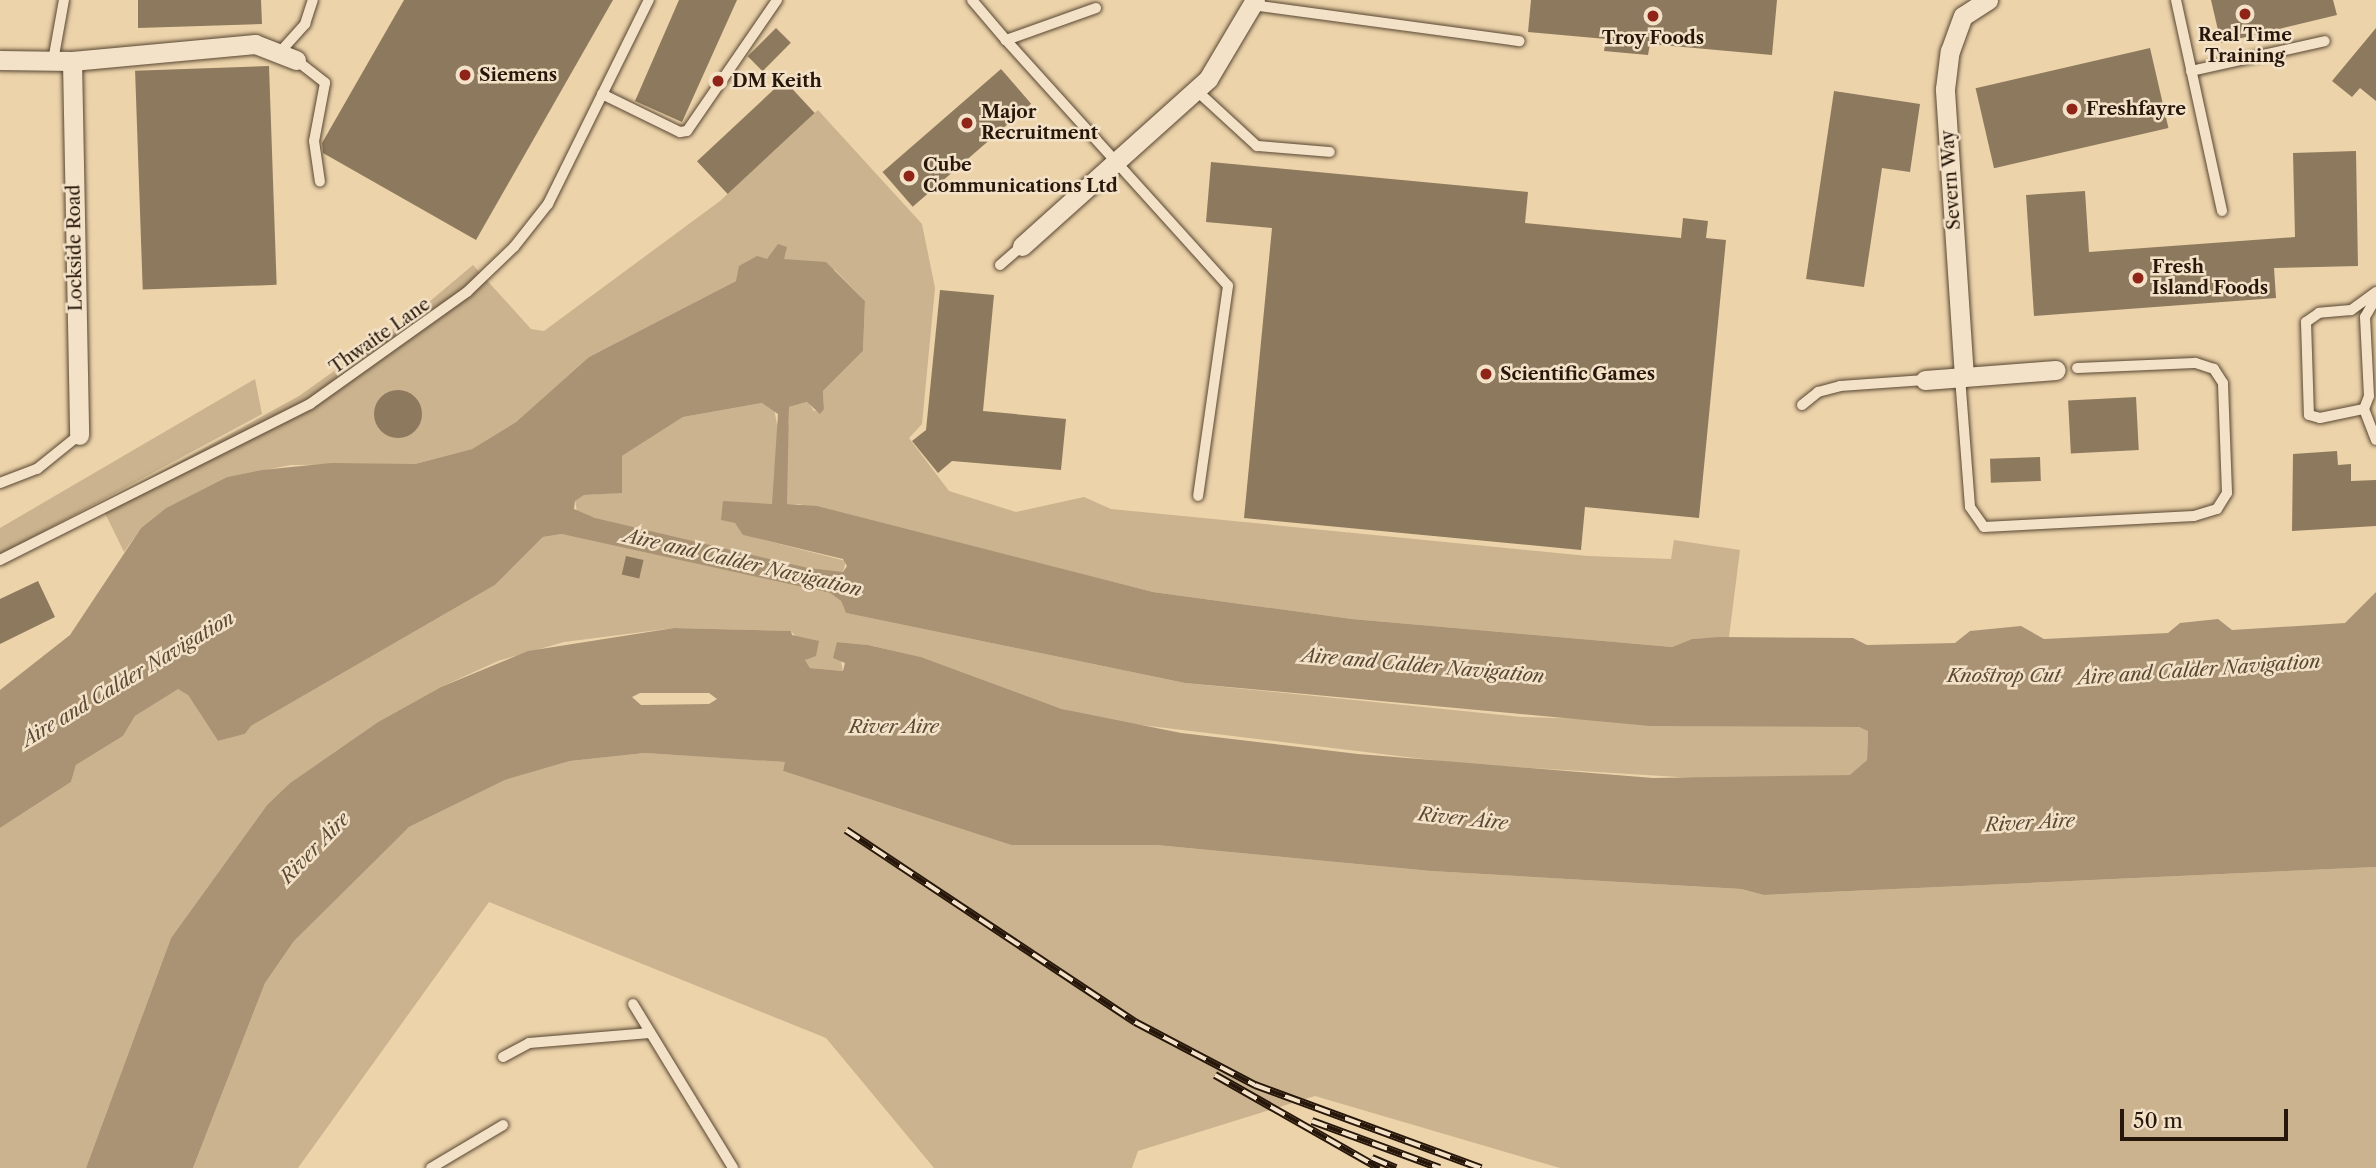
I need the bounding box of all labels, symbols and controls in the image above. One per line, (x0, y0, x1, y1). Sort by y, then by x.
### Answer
marker: Real Time Training (2237, 6, 2253, 22)
marker: Troy Foods (1645, 8, 1661, 24)
place label: Real Time Training (2198, 25, 2292, 68)
place label: Troy Foods (1602, 27, 1704, 49)
place label: Siemens (479, 64, 557, 86)
marker: Siemens (457, 67, 473, 83)
place label: DM Keith (732, 70, 822, 92)
marker: DM Keith (710, 73, 726, 89)
place label: Freshfayre (2086, 98, 2186, 120)
marker: Freshfayre (2064, 101, 2080, 117)
place label: Major Recruitment (981, 102, 1098, 144)
marker: Major Recruitment (959, 115, 975, 131)
street label: Severn Way (1937, 129, 1965, 231)
place label: Cube Communications Ltd (923, 155, 1118, 198)
marker: Cube Communications Ltd (901, 168, 917, 184)
street label: Lockside Road (63, 185, 87, 311)
place label: Fresh Island Foods (2152, 257, 2268, 300)
marker: Fresh Island Foods (2130, 270, 2146, 286)
street label: Thwaite Lane (326, 293, 434, 379)
place label: Scientific Games (1500, 363, 1655, 385)
marker: Scientific Games (1478, 366, 1494, 382)
water label: Aire and Calder Navigation (622, 525, 864, 601)
water label: Aire and Calder Navigation (18, 607, 238, 751)
water label: Aire and Calder Navigation (1301, 644, 1545, 688)
water label: Aire and Calder Navigation (2077, 650, 2321, 690)
water label: Knostrop Cut (1947, 665, 2061, 687)
water label: River Aire (849, 716, 939, 738)
water label: River Aire (1417, 803, 1509, 835)
water label: River Aire (276, 808, 354, 888)
water label: River Aire (1985, 809, 2075, 837)
scale bar (2124, 1094, 2292, 1138)
text: 50 m (2133, 1108, 2183, 1133)

